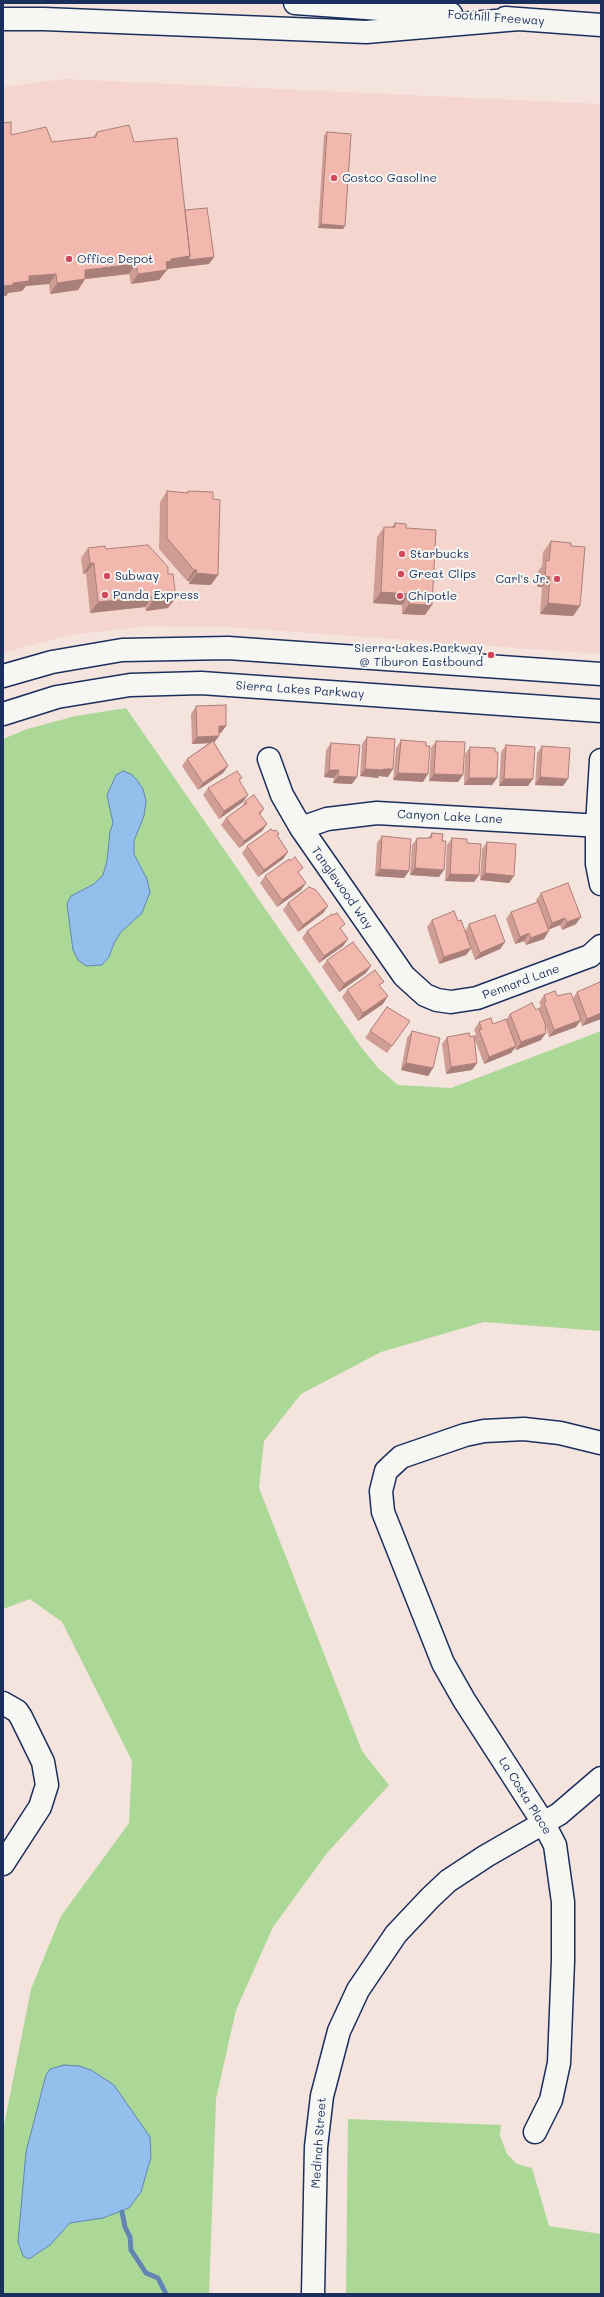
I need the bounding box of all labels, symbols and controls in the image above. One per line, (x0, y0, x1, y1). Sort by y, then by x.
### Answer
street label: Foothill Freeway (447, 7, 545, 29)
place label: Costco Gasoline (342, 171, 437, 185)
marker: Costco Gasoline (329, 173, 339, 183)
place label: Office Depot (77, 252, 153, 266)
marker: Office Depot (64, 254, 74, 264)
place label: Starbucks (410, 547, 469, 561)
marker: Starbucks (397, 549, 407, 559)
place label: Great Clips (409, 567, 476, 581)
place label: Subway (115, 569, 159, 583)
marker: Great Clips (396, 569, 406, 579)
marker: Subway (102, 571, 112, 581)
place label: Carl's Jr. (495, 572, 549, 586)
marker: Carl's Jr. (552, 574, 562, 584)
place label: Panda Express (113, 588, 199, 602)
place label: Chipotle (408, 589, 457, 603)
marker: Panda Express (100, 590, 110, 600)
marker: Chipotle (395, 591, 405, 601)
place label: Sierra Lakes Parkway @ Tiburon Eastbound (354, 641, 483, 669)
marker: Sierra Lakes Parkway @ Tiburon Eastbound (486, 650, 496, 660)
street label: Sierra Lakes Parkway (235, 678, 365, 702)
street label: Canyon Lake Lane (397, 807, 503, 827)
street label: Tanglewood Way (308, 844, 376, 932)
street label: Pennard Lane (481, 961, 561, 1003)
street label: La Costa Place (496, 1755, 554, 1837)
street label: Medinah Street (309, 2097, 329, 2189)

